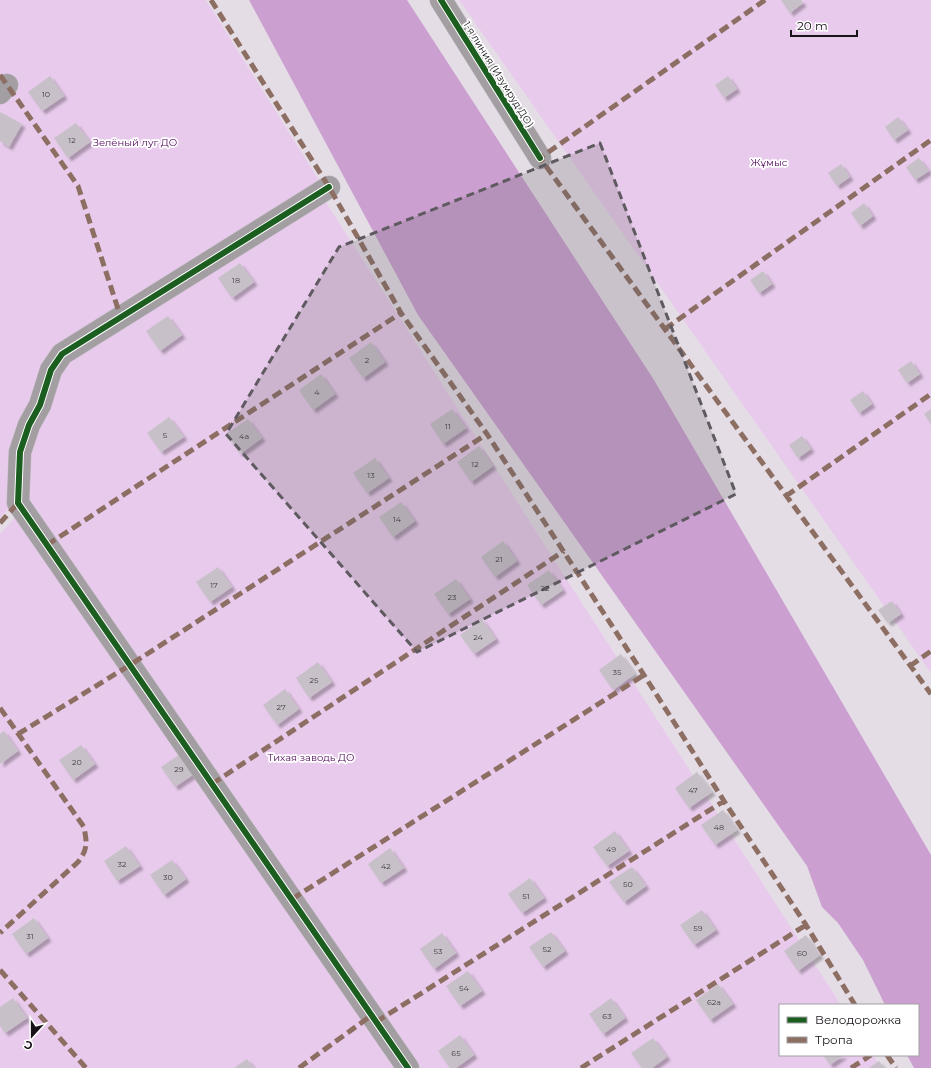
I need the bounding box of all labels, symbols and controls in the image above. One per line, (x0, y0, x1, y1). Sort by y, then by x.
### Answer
scale bar (791, 12, 857, 38)
text: 20 m (797, 18, 828, 33)
street label: 1-я линия (Изумруд ДО) (461, 19, 537, 130)
house number: 10 (42, 89, 50, 99)
house number: 12 (68, 135, 76, 145)
park label: Зелёный луг ДО (93, 136, 177, 149)
park label: Жұмыс (751, 156, 788, 169)
house number: 18 (232, 275, 240, 285)
house number: 2 (365, 355, 370, 365)
house number: 4 (314, 387, 320, 397)
house number: 11 (445, 421, 451, 431)
house number: 5 (163, 430, 168, 440)
house number: 4а (239, 431, 249, 441)
house number: 12 (471, 459, 479, 469)
house number: 13 (367, 470, 375, 480)
house number: 14 (393, 514, 402, 524)
house number: 21 (495, 554, 503, 564)
house number: 17 (210, 580, 218, 590)
house number: 22 (540, 583, 550, 593)
house number: 23 (447, 592, 457, 602)
house number: 24 (473, 632, 484, 642)
house number: 35 (613, 667, 622, 677)
house number: 25 (309, 675, 319, 685)
house number: 27 (276, 702, 286, 712)
park label: Тихая заводь ДО (267, 751, 355, 764)
house number: 20 (72, 757, 82, 767)
house number: 29 (174, 764, 184, 774)
house number: 47 (688, 785, 698, 795)
house number: 48 (714, 822, 724, 832)
house number: 49 (606, 844, 616, 854)
house number: 32 (117, 859, 127, 869)
house number: 42 (381, 861, 391, 871)
house number: 30 (163, 872, 173, 882)
house number: 50 (623, 879, 633, 889)
house number: 51 (522, 891, 530, 901)
house number: 59 (693, 923, 703, 933)
house number: 31 (26, 931, 34, 941)
house number: 52 (542, 944, 552, 954)
house number: 53 (434, 946, 443, 956)
house number: 60 (797, 948, 807, 958)
house number: 54 (459, 983, 470, 993)
house number: 62а (707, 997, 721, 1007)
legend (779, 1004, 919, 1056)
house number: 63 (602, 1011, 612, 1021)
text: Велодорожка (815, 1012, 901, 1027)
north arrow (12, 1016, 52, 1056)
text: Тропа (815, 1032, 853, 1047)
text: С (22, 1037, 35, 1053)
house number: 65 (451, 1048, 461, 1058)

